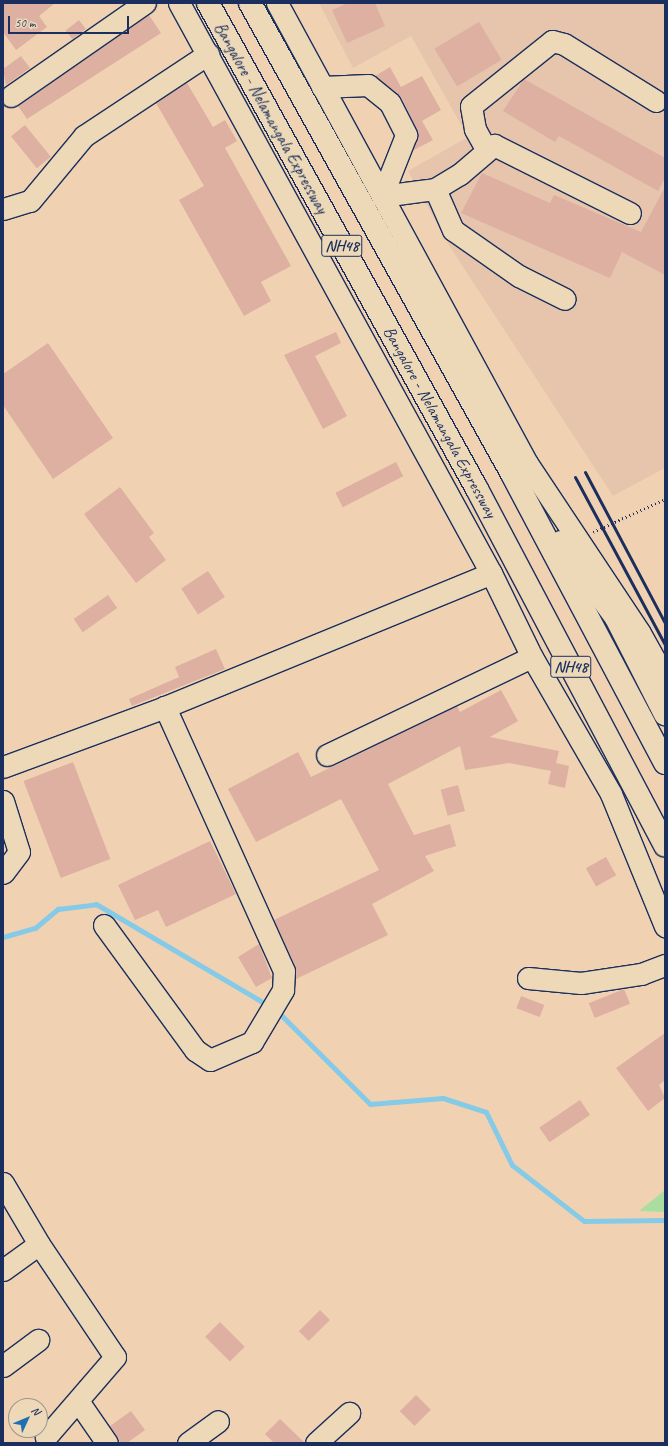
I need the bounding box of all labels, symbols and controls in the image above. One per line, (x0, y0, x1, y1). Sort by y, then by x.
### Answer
scale bar (10, 8, 131, 34)
text: 50 m (15, 15, 35, 31)
street label: Bangalore - Nelamangala Expressway (210, 19, 332, 217)
road number: NH48 (321, 232, 363, 260)
street label: Bangalore - Nelamangala Expressway (379, 323, 501, 521)
road number: NH48 (550, 653, 592, 681)
north arrow (8, 1398, 48, 1438)
text: N (29, 1403, 43, 1418)

